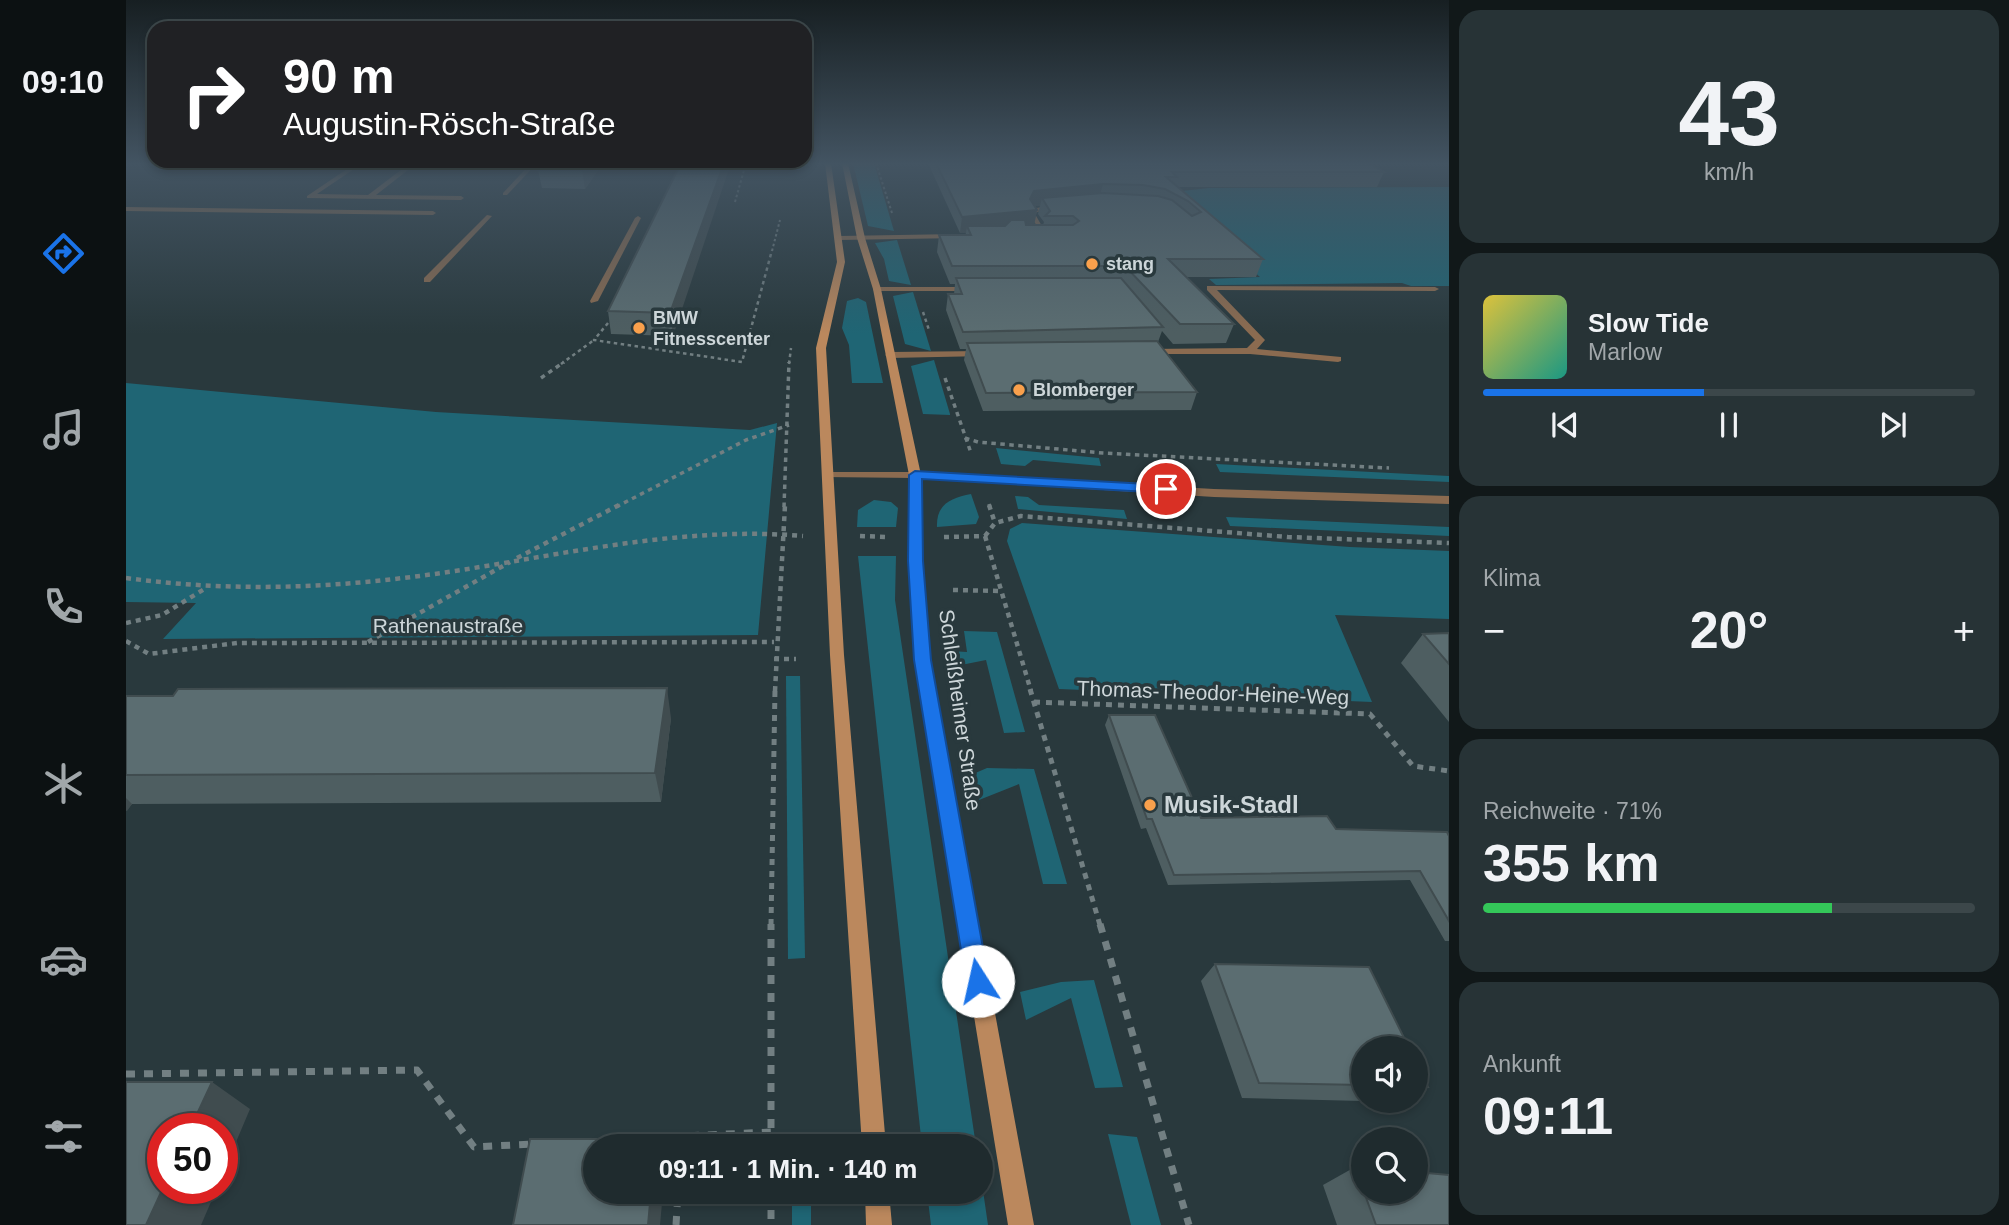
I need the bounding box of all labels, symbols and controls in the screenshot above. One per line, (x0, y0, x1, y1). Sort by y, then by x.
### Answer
icon: right (168, 49, 259, 140)
text: 90 m (283, 49, 395, 103)
text: 43 (1678, 63, 1780, 164)
text: 09:10 (22, 64, 104, 100)
text: Augustin-Rösch-Straße (283, 106, 616, 142)
text: km/h (1704, 159, 1754, 185)
icon: directions (39, 229, 88, 278)
place label: stang (1106, 254, 1154, 274)
marker: stang (1084, 256, 1100, 272)
place label: BMW Fitnesscenter (653, 308, 770, 349)
text: Slow Tide (1588, 308, 1709, 338)
marker: BMW Fitnesscenter (631, 320, 647, 336)
text: Marlow (1588, 339, 1662, 365)
place label: Blomberger (1033, 380, 1134, 400)
marker: Blomberger (1011, 382, 1027, 398)
icon: music (39, 405, 88, 454)
icon: previous (1546, 406, 1584, 444)
icon: pause (1710, 406, 1748, 444)
icon: next (1874, 406, 1912, 444)
pin (1136, 459, 1196, 519)
icon: arrive (1147, 470, 1185, 508)
text: Klima (1483, 565, 1541, 591)
icon: phone (39, 582, 88, 631)
text: 20° (1690, 601, 1768, 659)
street label: Schleißheimer Straße (935, 608, 986, 812)
text: − (1483, 610, 1505, 652)
text: + (1953, 610, 1975, 652)
street label: Rathenaustraße (373, 614, 523, 637)
street label: Thomas-Theodor-Heine-Weg (1076, 676, 1350, 709)
icon: climate (39, 759, 88, 808)
place label: Musik-Stadl (1164, 791, 1299, 818)
marker: Musik-Stadl (1142, 797, 1158, 813)
text: Reichweite · 71% (1483, 798, 1662, 824)
text: 355 km (1483, 834, 1659, 892)
icon: car (39, 935, 88, 984)
position arrow (941, 944, 1015, 1018)
map controls (1351, 1036, 1428, 1204)
button: sound (1351, 1036, 1428, 1113)
text: Ankunft (1483, 1051, 1561, 1077)
text: 09:11 (1483, 1087, 1613, 1145)
icon: filters (39, 1112, 88, 1161)
speed limit sign: 50 (147, 1113, 238, 1204)
button: search (1351, 1127, 1428, 1204)
text: 09:11 · 1 Min. · 140 m (659, 1154, 917, 1184)

